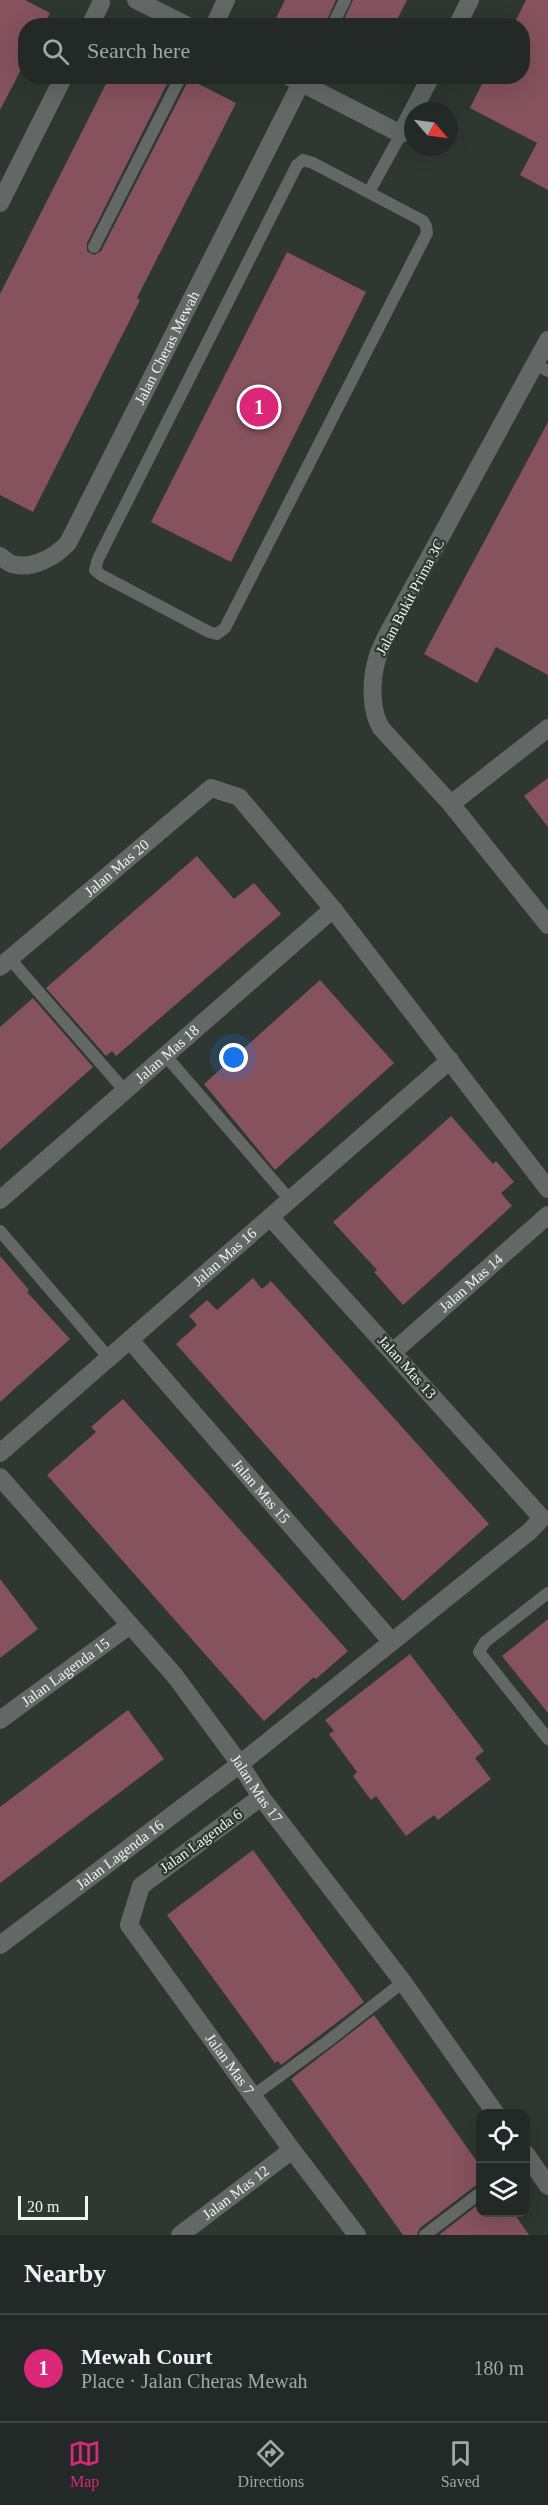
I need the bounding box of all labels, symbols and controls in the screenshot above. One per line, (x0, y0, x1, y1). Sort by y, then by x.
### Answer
search box (18, 18, 530, 84)
icon: search (39, 35, 72, 68)
text: Search here (87, 38, 190, 63)
north arrow (404, 102, 458, 156)
street label: Jalan Cheras Mewah (131, 288, 203, 407)
pin: 1 (240, 384, 278, 430)
street label: Jalan Bukit Prima 3C (373, 536, 447, 658)
street label: Jalan Mas 20 (81, 836, 152, 900)
street label: Jalan Mas 18 (132, 1022, 202, 1086)
your location (219, 1043, 248, 1072)
street label: Jalan Mas 16 (189, 1225, 260, 1289)
street label: Jalan Mas 14 (436, 1251, 506, 1315)
street label: Jalan Mas 13 (375, 1332, 439, 1402)
street label: Jalan Mas 15 (229, 1456, 293, 1526)
street label: Jalan Lagenda 15 (18, 1635, 113, 1710)
street label: Jalan Mas 17 (228, 1751, 286, 1826)
street label: Jalan Lagenda 6 (157, 1806, 246, 1876)
street label: Jalan Lagenda 16 (73, 1816, 167, 1893)
street label: Jalan Mas 7 (202, 2030, 258, 2098)
map controls (476, 2109, 530, 2217)
button: locate (476, 2109, 530, 2163)
street label: Jalan Mas 12 (199, 2162, 272, 2223)
button: layers (476, 2163, 530, 2217)
scale bar (18, 2193, 88, 2220)
text: 20 m (27, 2198, 59, 2215)
text: Nearby (24, 2259, 106, 2288)
text: Mewah Court (81, 2344, 212, 2369)
text: 1 (39, 2357, 49, 2379)
text: 180 m (473, 2357, 524, 2379)
text: Place · Jalan Cheras Mewah (81, 2370, 308, 2392)
tab: Map (68, 2437, 101, 2491)
tab: Directions (238, 2437, 304, 2491)
tab: Saved (441, 2437, 480, 2491)

